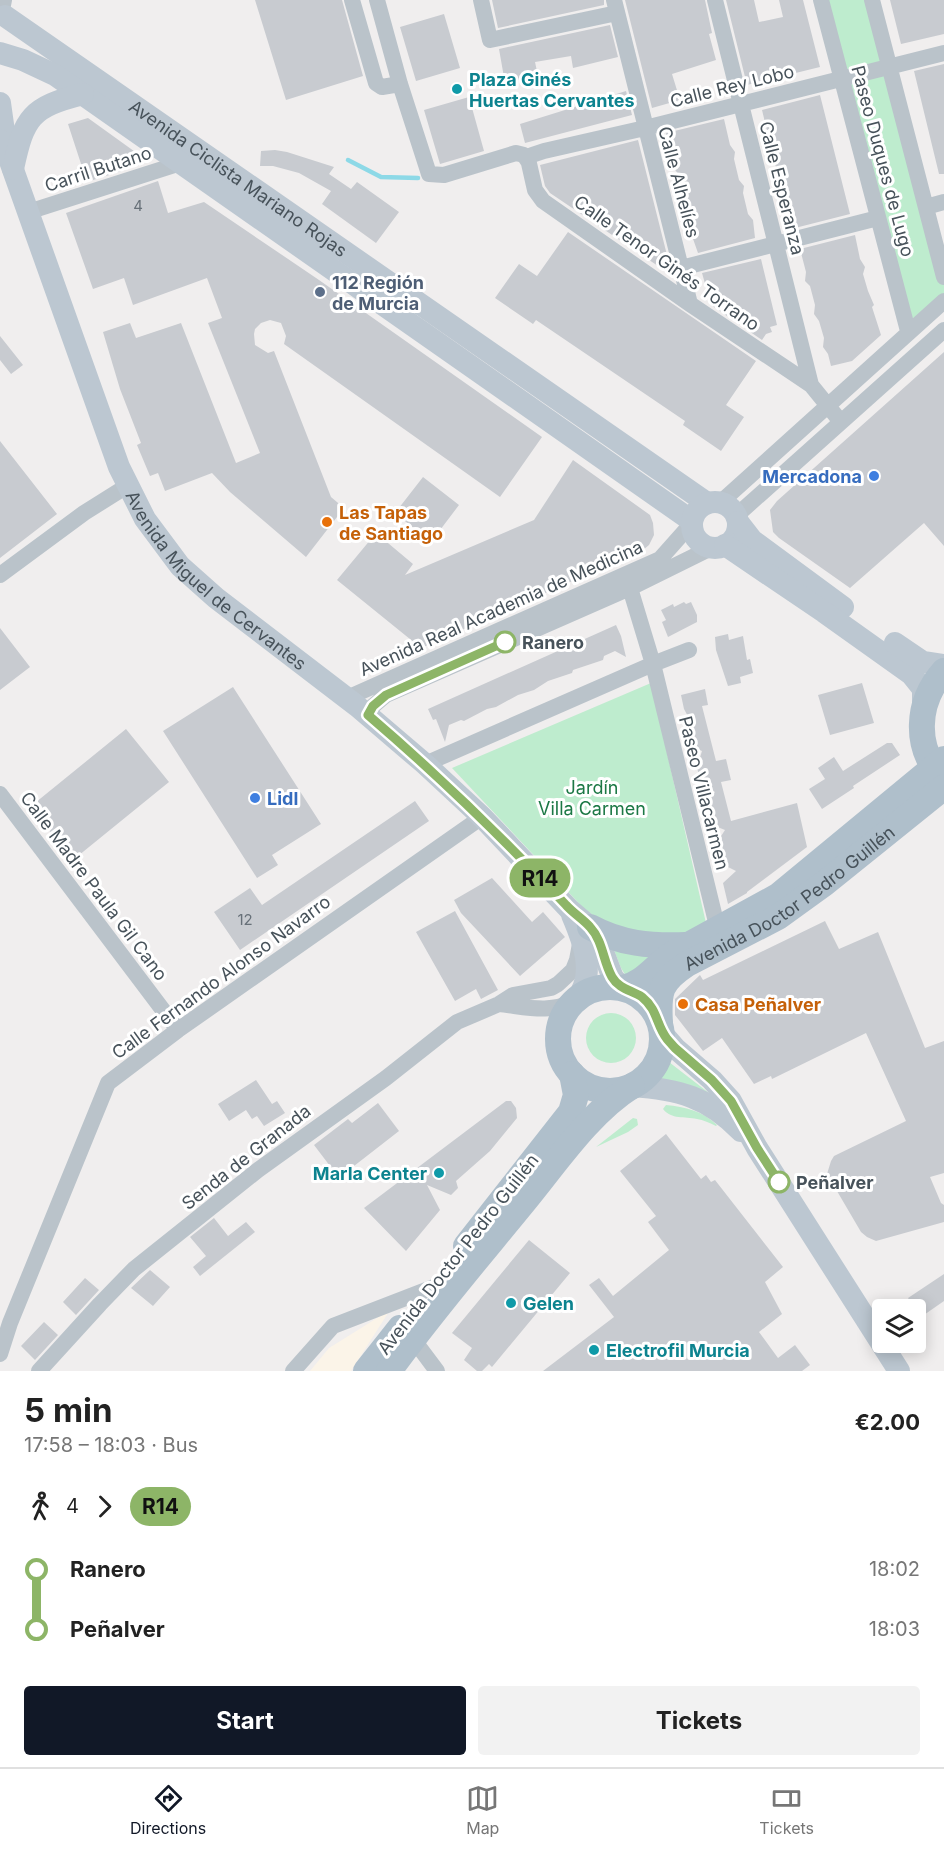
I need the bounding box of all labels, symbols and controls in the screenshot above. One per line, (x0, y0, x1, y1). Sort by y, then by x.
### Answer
street label: Calle Rey Lobo (668, 60, 796, 112)
street label: Paseo Duques de Lugo (847, 63, 919, 259)
place label: Plaza Ginés Huertas Cervantes (469, 69, 635, 111)
marker: Plaza Ginés Huertas Cervantes (450, 82, 464, 96)
street label: Avenida Ciclista Mariano Rojas (125, 95, 351, 261)
street label: Calle Esperanza (755, 119, 809, 257)
street label: Calle Alhelíes (654, 124, 704, 240)
street label: Carril Butano (42, 142, 154, 196)
street label: Calle Tenor Ginés Torrano (570, 191, 764, 335)
house number: 4 (133, 196, 143, 215)
place label: 112 Región de Murcia (332, 272, 424, 314)
marker: 112 Región de Murcia (313, 285, 327, 299)
place label: Mercadona (762, 466, 862, 487)
marker: Mercadona (867, 469, 881, 483)
street label: Avenida Miguel de Cervantes (122, 487, 311, 674)
place label: Las Tapas de Santiago (339, 502, 443, 544)
marker: Las Tapas de Santiago (320, 515, 334, 529)
street label: Avenida Real Academia de Medicina (356, 536, 646, 680)
marker: Ranero (494, 631, 516, 653)
place label: Ranero (522, 632, 584, 653)
street label: Paseo Villacarmen (675, 714, 733, 872)
park label: Jardín Villa Carmen (538, 777, 646, 819)
street label: Calle Madre Paula Gil Cano (16, 788, 172, 984)
place label: Lidl (267, 788, 298, 809)
marker: Lidl (248, 791, 262, 805)
street label: Avenida Doctor Pedro Guillén (680, 821, 898, 974)
line badge: R14 (506, 858, 574, 898)
text: R14 (521, 866, 559, 891)
street label: Calle Fernando Alonso Navarro (108, 891, 334, 1063)
house number: 12 (237, 910, 253, 929)
place label: Casa Peñalver (695, 994, 821, 1015)
marker: Casa Peñalver (676, 997, 690, 1011)
street label: Senda de Granada (177, 1100, 315, 1214)
street label: Avenida Doctor Pedro Guillén (373, 1150, 543, 1358)
place label: Marla Center (313, 1163, 427, 1184)
marker: Marla Center (432, 1166, 446, 1180)
marker: Peñalver (768, 1171, 790, 1193)
place label: Peñalver (796, 1172, 873, 1193)
place label: Gelen (523, 1293, 574, 1314)
marker: Gelen (504, 1296, 518, 1310)
map controls (872, 1299, 926, 1353)
button: layers (872, 1299, 926, 1353)
place label: Electrofil Murcia (606, 1340, 750, 1361)
marker: Electrofil Murcia (587, 1343, 601, 1357)
text: 5 min (24, 1390, 113, 1430)
text: €2.00 (855, 1409, 920, 1435)
text: 17:58 – 18:03 · Bus (24, 1433, 198, 1457)
icon: walk (24, 1490, 57, 1523)
icon: forward (88, 1490, 121, 1523)
text: 4 (66, 1494, 79, 1518)
text: R14 (142, 1494, 179, 1519)
text: Ranero (70, 1556, 146, 1582)
text: 18:02 (869, 1557, 920, 1581)
text: Peñalver (70, 1616, 165, 1642)
text: 18:03 (869, 1617, 920, 1641)
button: Start (24, 1686, 466, 1755)
button: Tickets (478, 1686, 920, 1755)
tab: Directions (130, 1782, 206, 1838)
tab: Map (466, 1782, 499, 1838)
tab: Tickets (759, 1782, 814, 1838)

